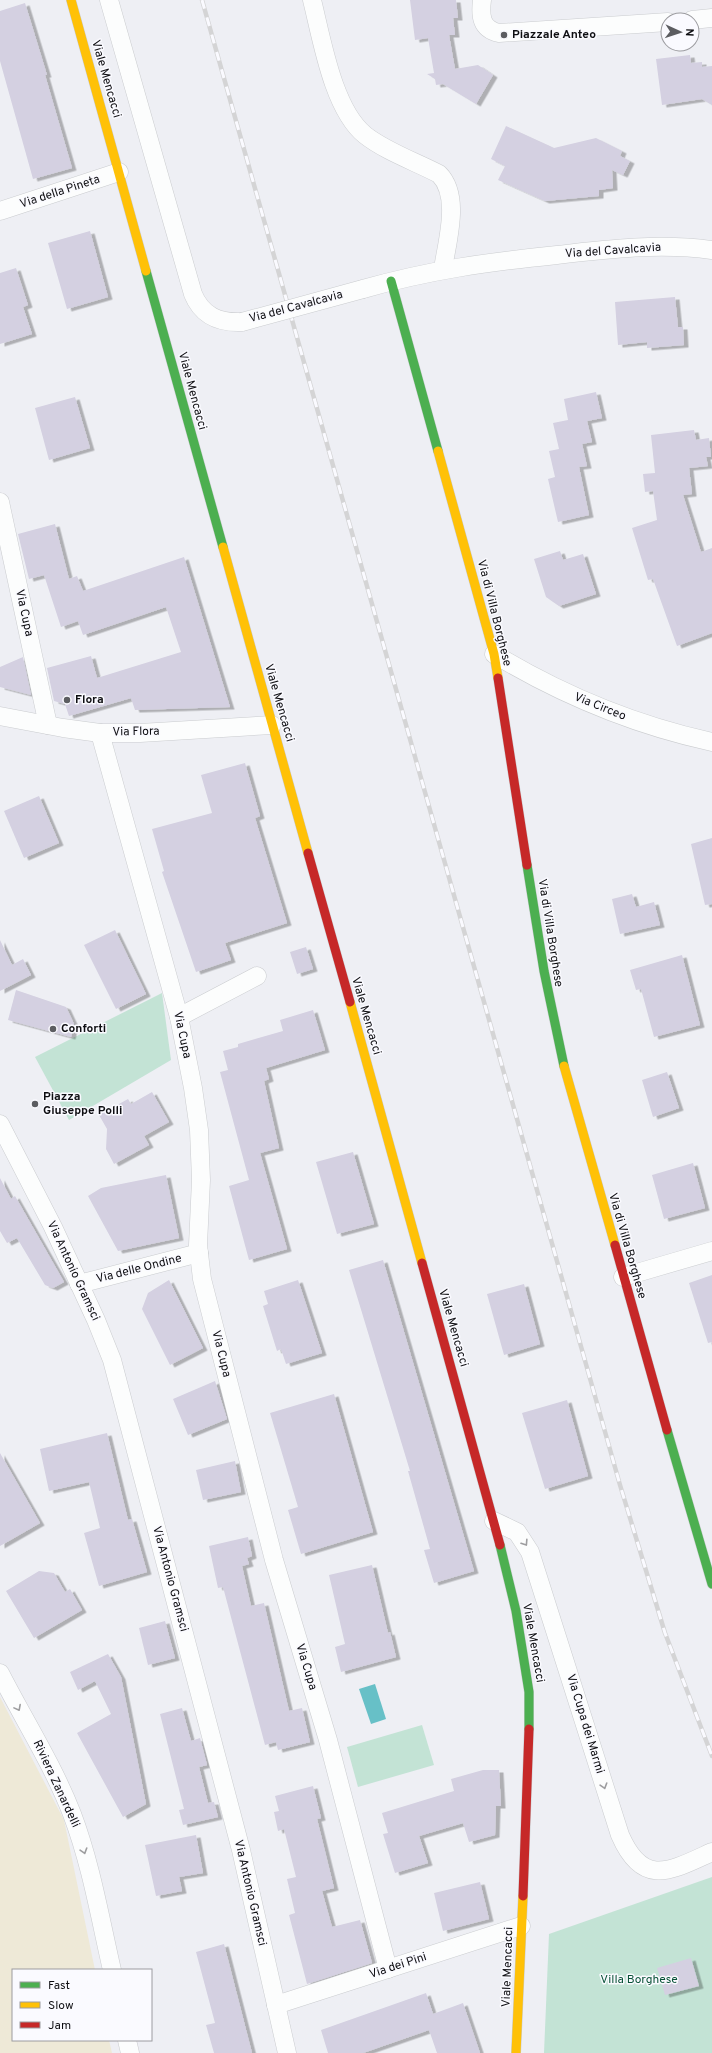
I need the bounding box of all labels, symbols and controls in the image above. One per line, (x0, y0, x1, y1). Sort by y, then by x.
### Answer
north arrow (660, 12, 700, 52)
place label: Piazzale Anteo (512, 27, 596, 43)
text: N (682, 28, 696, 37)
marker: Piazzale Anteo (499, 30, 509, 40)
street label: Viale Mencacci (87, 38, 125, 120)
street label: Via della Pineta (18, 172, 102, 212)
street label: Via del Cavalcavia (564, 240, 662, 262)
street label: Via del Cavalcavia (247, 287, 345, 327)
street label: Viale Mencacci (174, 350, 210, 432)
street label: Via di Villa Borghese (473, 558, 515, 668)
street label: Via Cupa (11, 588, 37, 638)
street label: Viale Mencacci (260, 662, 298, 744)
street label: Via Circeo (572, 689, 629, 725)
place label: Flora (75, 692, 104, 708)
marker: Flora (62, 695, 72, 705)
street label: Via Flora (112, 724, 160, 740)
street label: Via di Villa Borghese (534, 878, 566, 988)
street label: Viale Mencacci (347, 975, 385, 1057)
street label: Via Cupa (169, 1010, 195, 1060)
place label: Conforti (61, 1021, 106, 1037)
marker: Conforti (48, 1024, 58, 1034)
place label: Piazza Giuseppe Polli (43, 1089, 122, 1119)
marker: Piazza Giuseppe Polli (30, 1099, 40, 1109)
street label: Via di Villa Borghese (604, 1191, 650, 1301)
street label: Via Antonio Gramsci (43, 1218, 103, 1324)
street label: Via delle Ondine (95, 1251, 183, 1287)
street label: Viale Mencacci (434, 1287, 472, 1369)
street label: Via Cupa (207, 1329, 235, 1379)
street label: Via Antonio Gramsci (148, 1525, 192, 1633)
one-way arrow (520, 1539, 528, 1546)
street label: Viale Mencacci (518, 1602, 548, 1684)
street label: Via Cupa (291, 1642, 321, 1692)
street label: Via Cupa dei Marmi (562, 1672, 608, 1776)
one-way arrow (14, 1704, 21, 1711)
street label: Riviera Zanardelli (29, 1738, 83, 1830)
one-way arrow (599, 1782, 608, 1789)
street label: Via Antonio Gramsci (230, 1838, 270, 1948)
one-way arrow (79, 1847, 88, 1854)
street label: Viale Mencacci (499, 1927, 517, 2007)
street label: Via dei Pini (367, 1949, 429, 1983)
legend (12, 1969, 152, 2041)
park label: Villa Borghese (600, 1972, 678, 1988)
text: Fast (48, 1978, 70, 1994)
text: Slow (48, 1998, 74, 2014)
text: Jam (48, 2018, 71, 2034)

